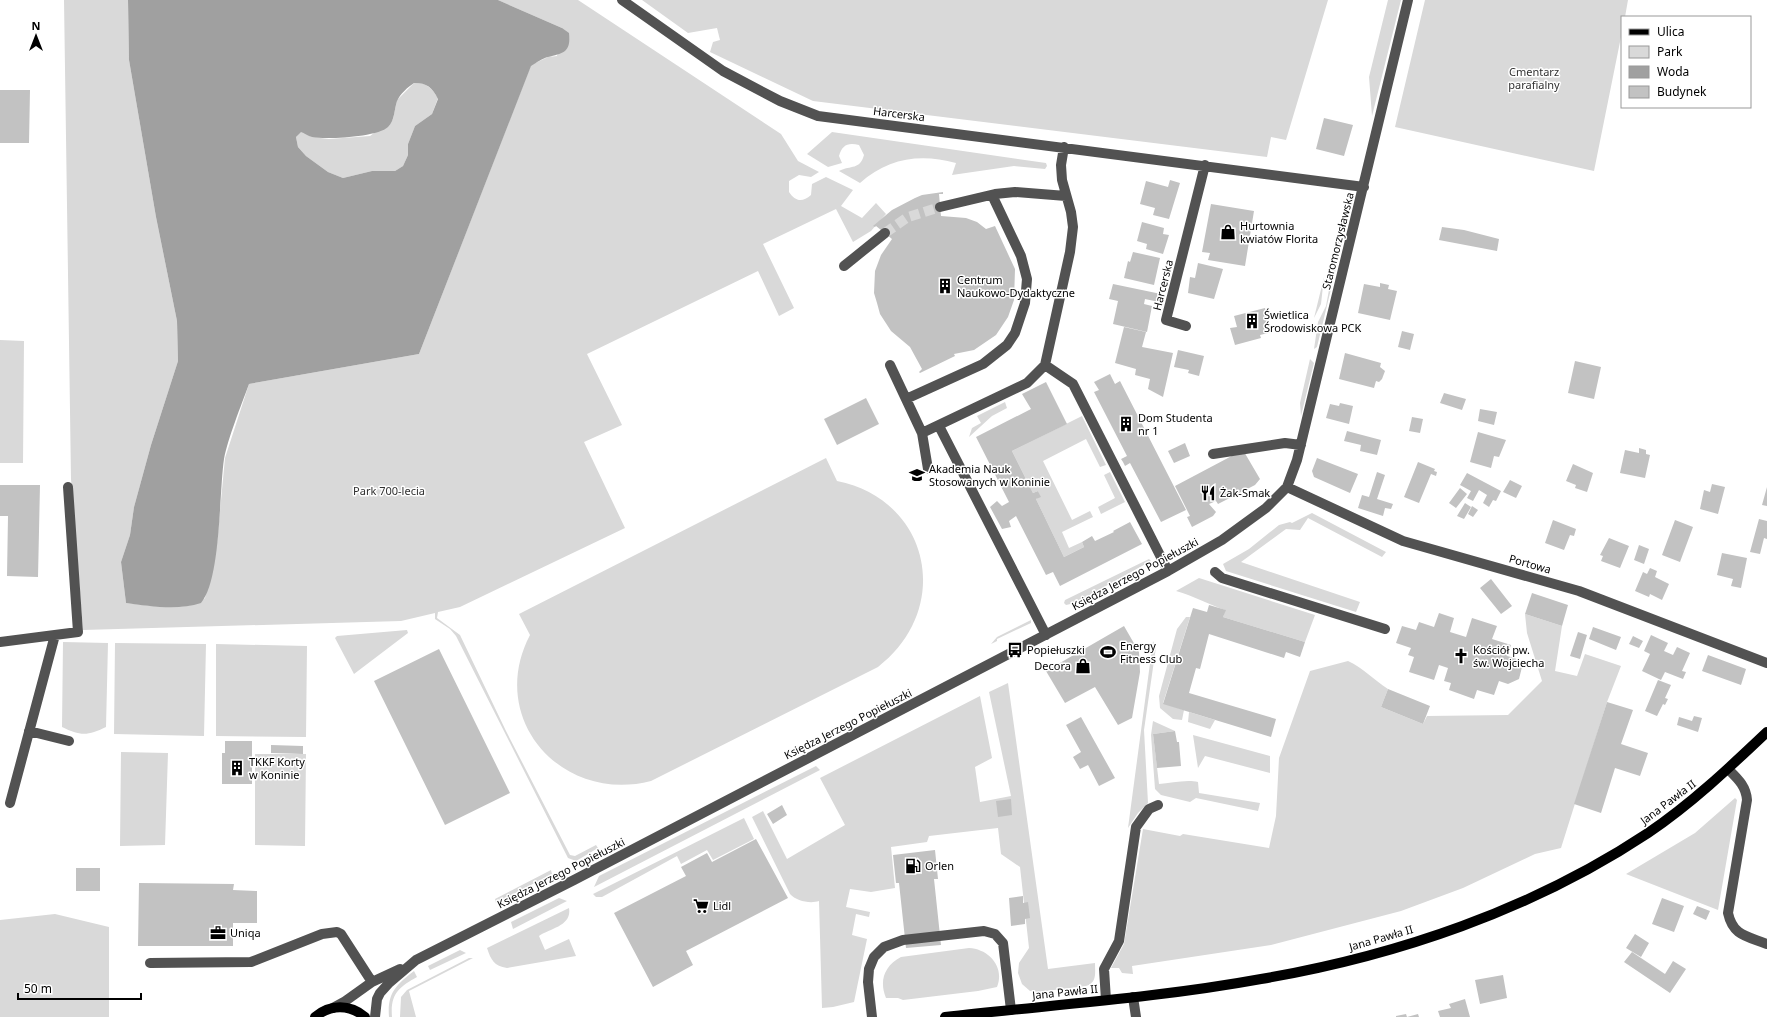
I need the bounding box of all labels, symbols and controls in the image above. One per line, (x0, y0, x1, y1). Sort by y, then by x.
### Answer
north arrow (16, 16, 56, 56)
legend (1621, 16, 1751, 108)
text: N (32, 18, 40, 33)
text: Ulica (1657, 23, 1684, 40)
text: Park (1657, 43, 1683, 60)
text: Woda (1657, 63, 1689, 80)
park label: Cmentarz parafialny (1508, 64, 1560, 92)
text: Budynek (1657, 83, 1707, 100)
street label: Harcerska (872, 103, 926, 124)
street label: Staromorzysławska (1318, 191, 1357, 291)
place label: Hurtownia kwiatów Florita (1240, 218, 1318, 246)
shop icon: Hurtownia kwiatów Florita (1219, 223, 1237, 241)
street label: Harcerska (1149, 258, 1176, 312)
place label: Centrum Naukowo-Dydaktyczne (957, 272, 1075, 300)
building icon: Centrum Naukowo-Dydaktyczne (936, 277, 954, 295)
place label: Świetlica Środowiskowa PCK (1264, 307, 1362, 335)
building icon: Świetlica Środowiskowa PCK (1243, 312, 1261, 330)
place label: Dom Studenta nr 1 (1138, 410, 1213, 438)
building icon: Dom Studenta nr 1 (1117, 415, 1135, 433)
place label: Akademia Nauk Stosowanych w Koninie (929, 461, 1050, 489)
school or university icon: Akademia Nauk Stosowanych w Koninie (908, 466, 926, 484)
park label: Park 700-lecia (353, 483, 425, 498)
restaurant icon: Żak-Smak (1199, 484, 1217, 502)
place label: Żak-Smak (1220, 485, 1270, 500)
street label: Księdza Jerzego Popiełuszki (1069, 534, 1201, 613)
street label: Portowa (1507, 550, 1553, 577)
place label: Energy Fitness Club (1120, 638, 1183, 666)
bus stop icon: Popiełuszki (1006, 641, 1024, 659)
place label: Popiełuszki (1027, 642, 1085, 657)
place label: Kościół pw. św. Wojciecha (1473, 642, 1544, 670)
sports icon: Energy Fitness Club (1099, 643, 1117, 661)
church icon: Kościół pw. św. Wojciecha (1452, 647, 1470, 665)
shop icon: Decora (1074, 657, 1092, 675)
place label: Decora (1034, 658, 1071, 673)
street label: Księdza Jerzego Popiełuszki (781, 685, 914, 762)
place label: TKKF Korty w Koninie (249, 754, 305, 782)
building icon: TKKF Korty w Koninie (228, 759, 246, 777)
street label: Jana Pawła II (1636, 776, 1699, 828)
street label: Księdza Jerzego Popiełuszki (494, 834, 627, 911)
fuel station icon: Orlen (904, 857, 922, 875)
place label: Orlen (925, 858, 954, 873)
supermarket icon: Lidl (692, 897, 710, 915)
place label: Lidl (713, 898, 731, 913)
street label: Jana Pawła II (1346, 921, 1415, 954)
office icon: Uniqa (209, 924, 227, 942)
place label: Uniqa (230, 925, 261, 940)
scale bar (18, 975, 141, 1001)
text: 50 m (24, 980, 52, 997)
street label: Jana Pawła II (1030, 981, 1099, 1003)

